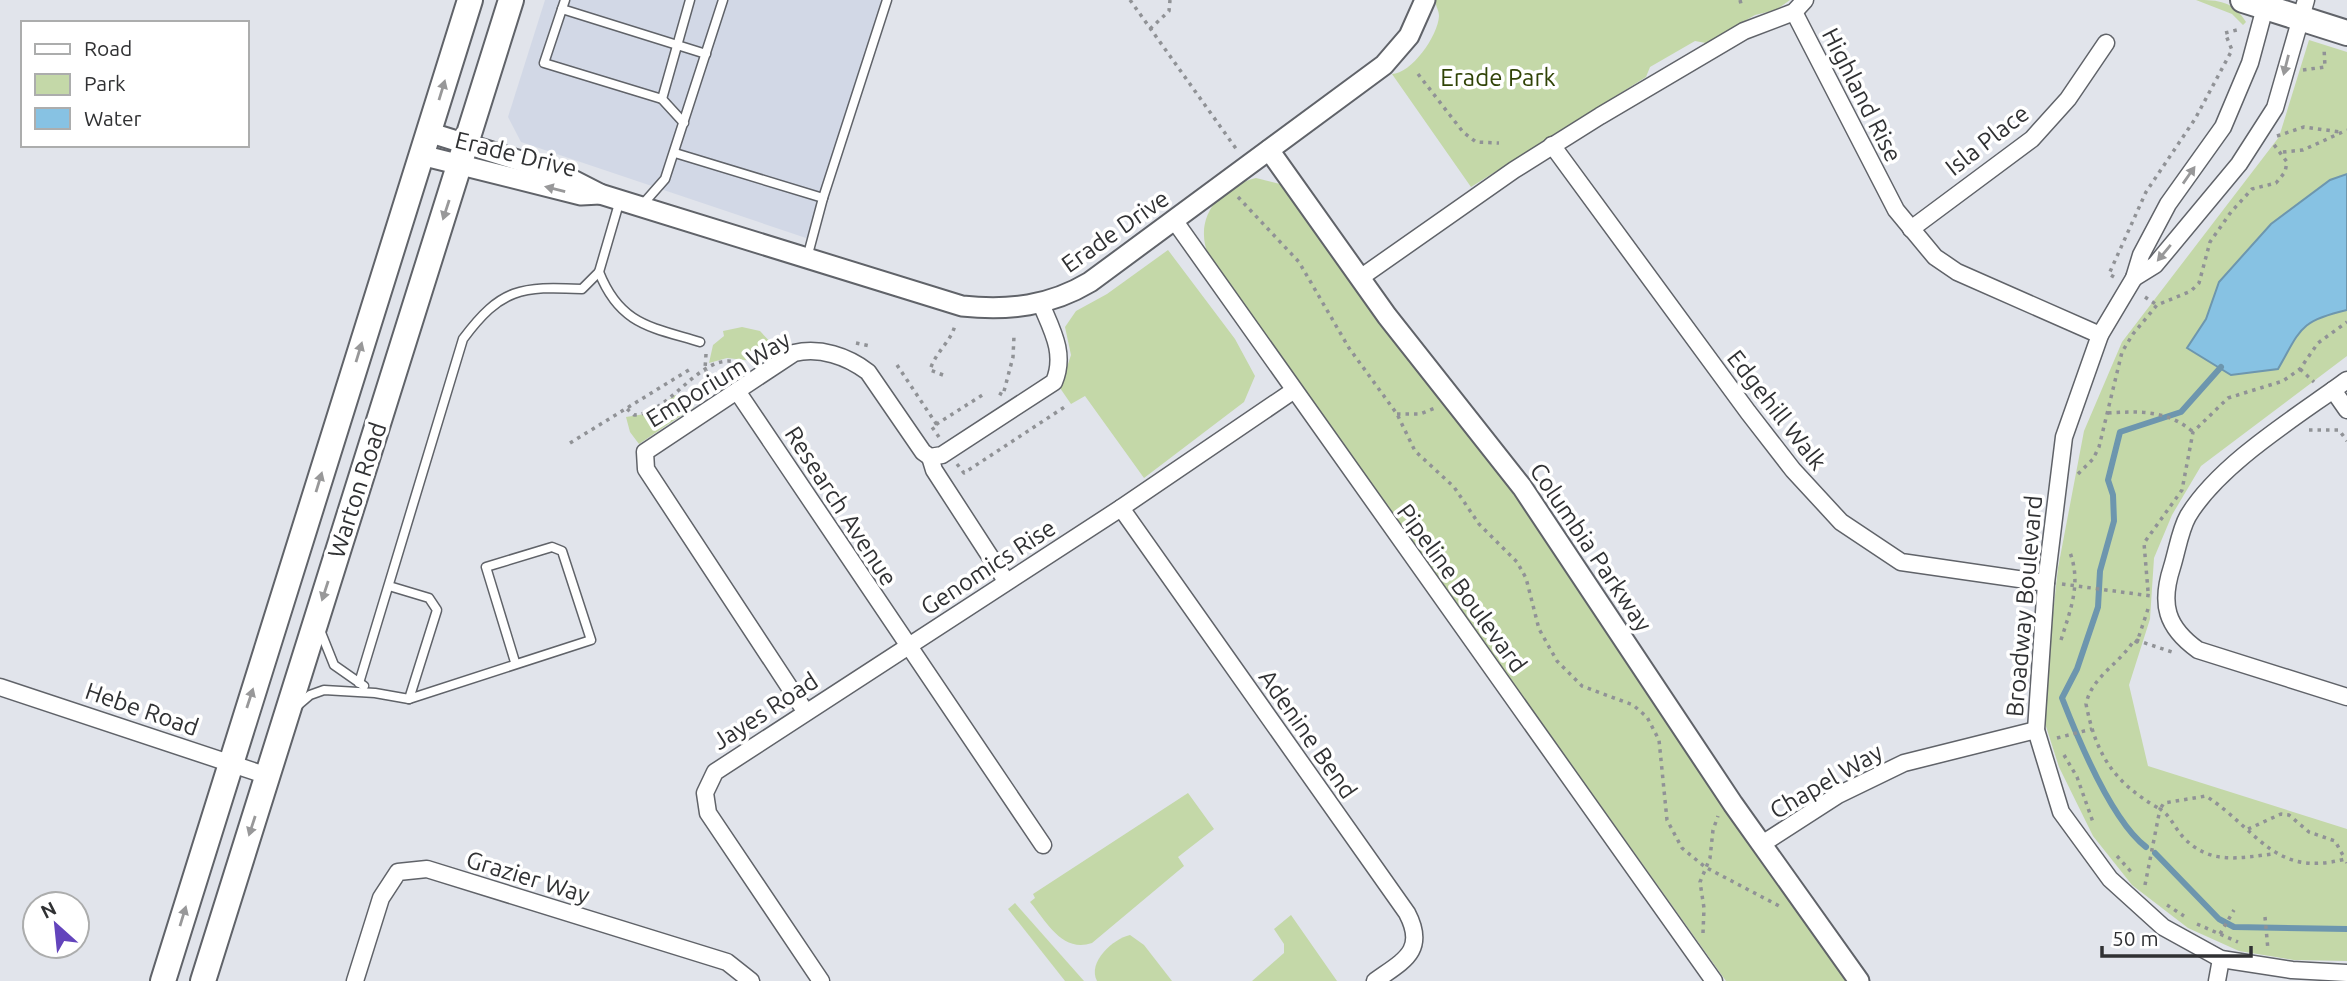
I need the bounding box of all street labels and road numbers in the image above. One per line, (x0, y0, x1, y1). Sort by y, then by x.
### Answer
street label: Highland Rise (1817, 24, 1907, 166)
street label: Isla Place (1940, 99, 2034, 181)
street label: Erade Drive (452, 126, 580, 182)
street label: Erade Drive (1056, 184, 1174, 278)
street label: Emporium Way (641, 325, 795, 432)
street label: Edgehill Walk (1722, 345, 1832, 475)
street label: Warton Road (322, 419, 392, 561)
street label: Research Avenue (779, 421, 903, 591)
street label: Columbia Parkway (1525, 458, 1658, 637)
street label: Broadway Boulevard (2001, 494, 2047, 718)
street label: Pipeline Boulevard (1392, 498, 1532, 678)
street label: Genomics Rise (916, 513, 1060, 621)
street label: Adenine Bend (1254, 664, 1362, 804)
street label: Jayes Road (707, 667, 823, 755)
street label: Hebe Road (82, 677, 202, 741)
street label: Chapel Way (1765, 738, 1887, 824)
street label: Grazier Way (463, 845, 593, 909)

